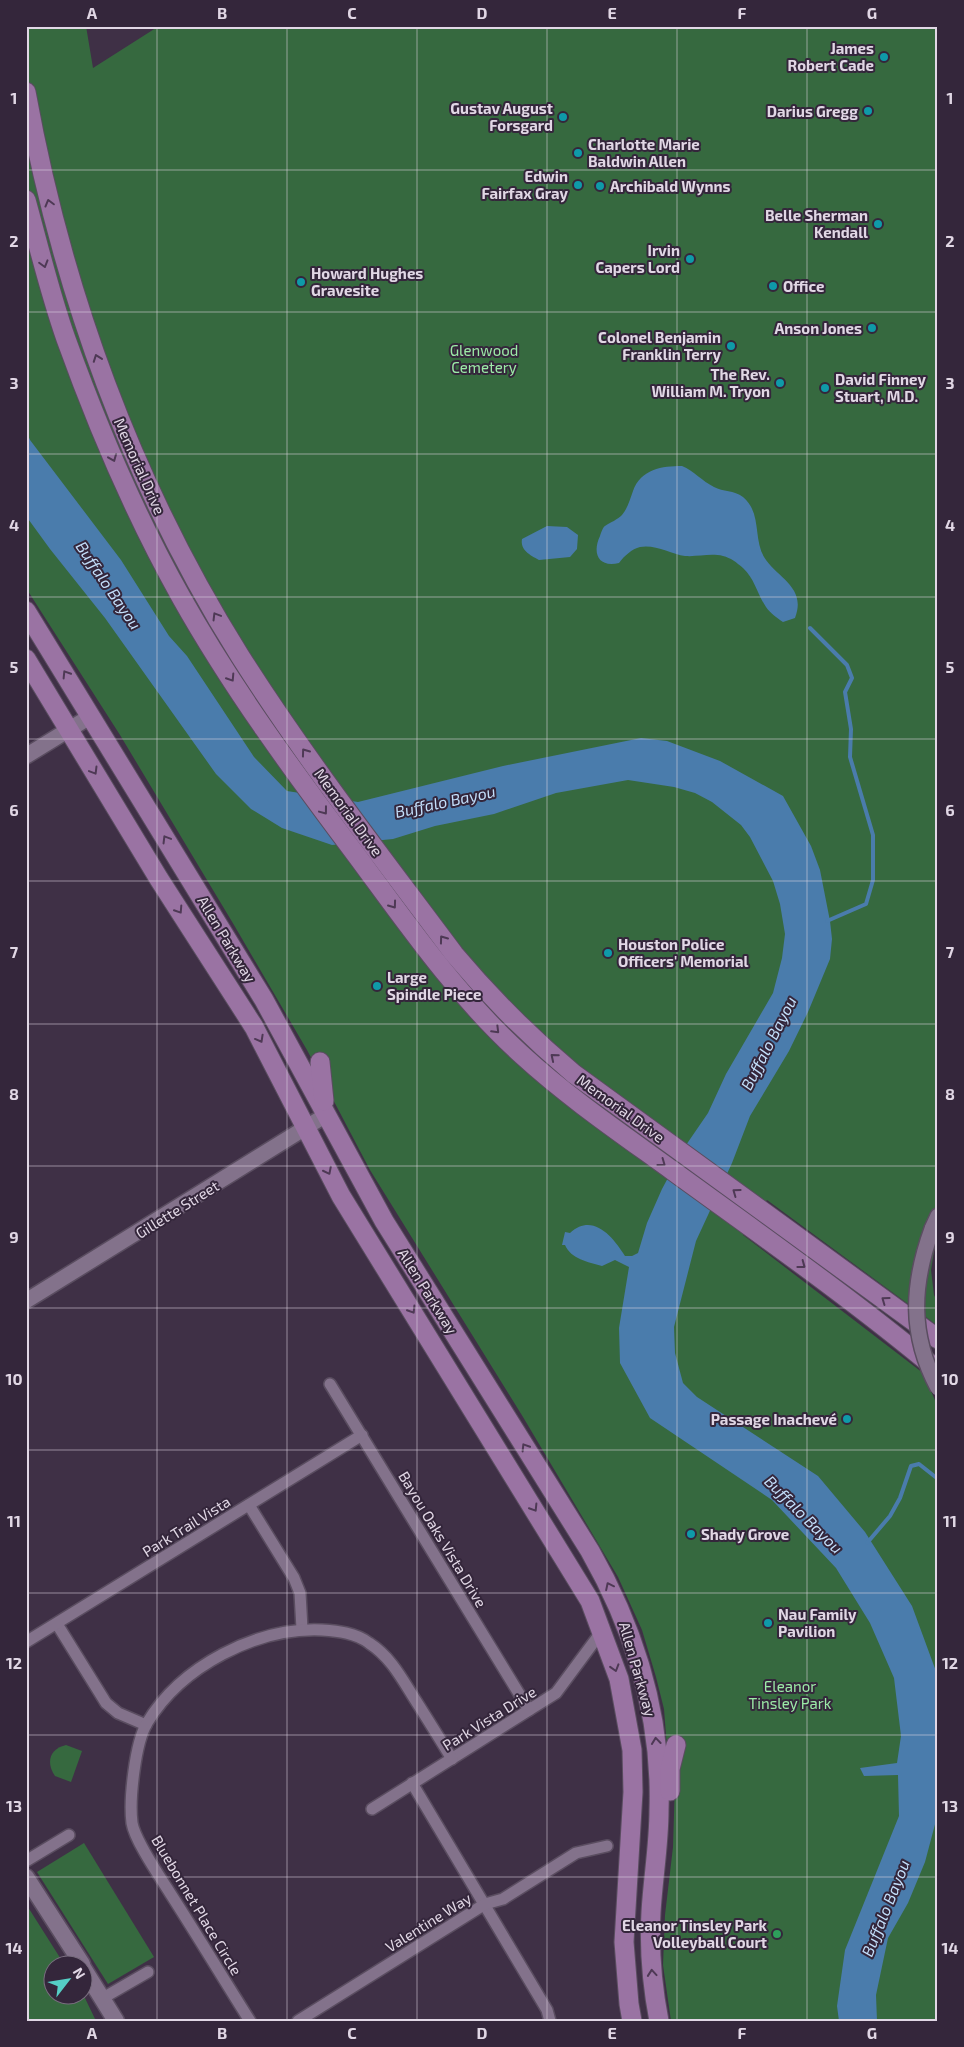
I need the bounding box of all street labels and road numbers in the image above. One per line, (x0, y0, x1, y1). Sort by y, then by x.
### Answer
street label: Memorial Drive (111, 415, 169, 517)
street label: Memorial Drive (311, 765, 387, 859)
street label: Allen Parkway (194, 893, 260, 985)
street label: Memorial Drive (574, 1070, 668, 1146)
street label: Gillette Street (132, 1176, 222, 1242)
street label: Allen Parkway (395, 1245, 462, 1337)
street label: Bayou Oaks Vista Drive (395, 1468, 491, 1610)
street label: Park Trail Vista (139, 1492, 233, 1560)
street label: Allen Parkway (616, 1620, 660, 1718)
street label: Park Vista Drive (439, 1682, 539, 1754)
street label: Bluebonnet Place Circle (148, 1832, 246, 1978)
street label: Valentine Way (382, 1888, 474, 1956)

